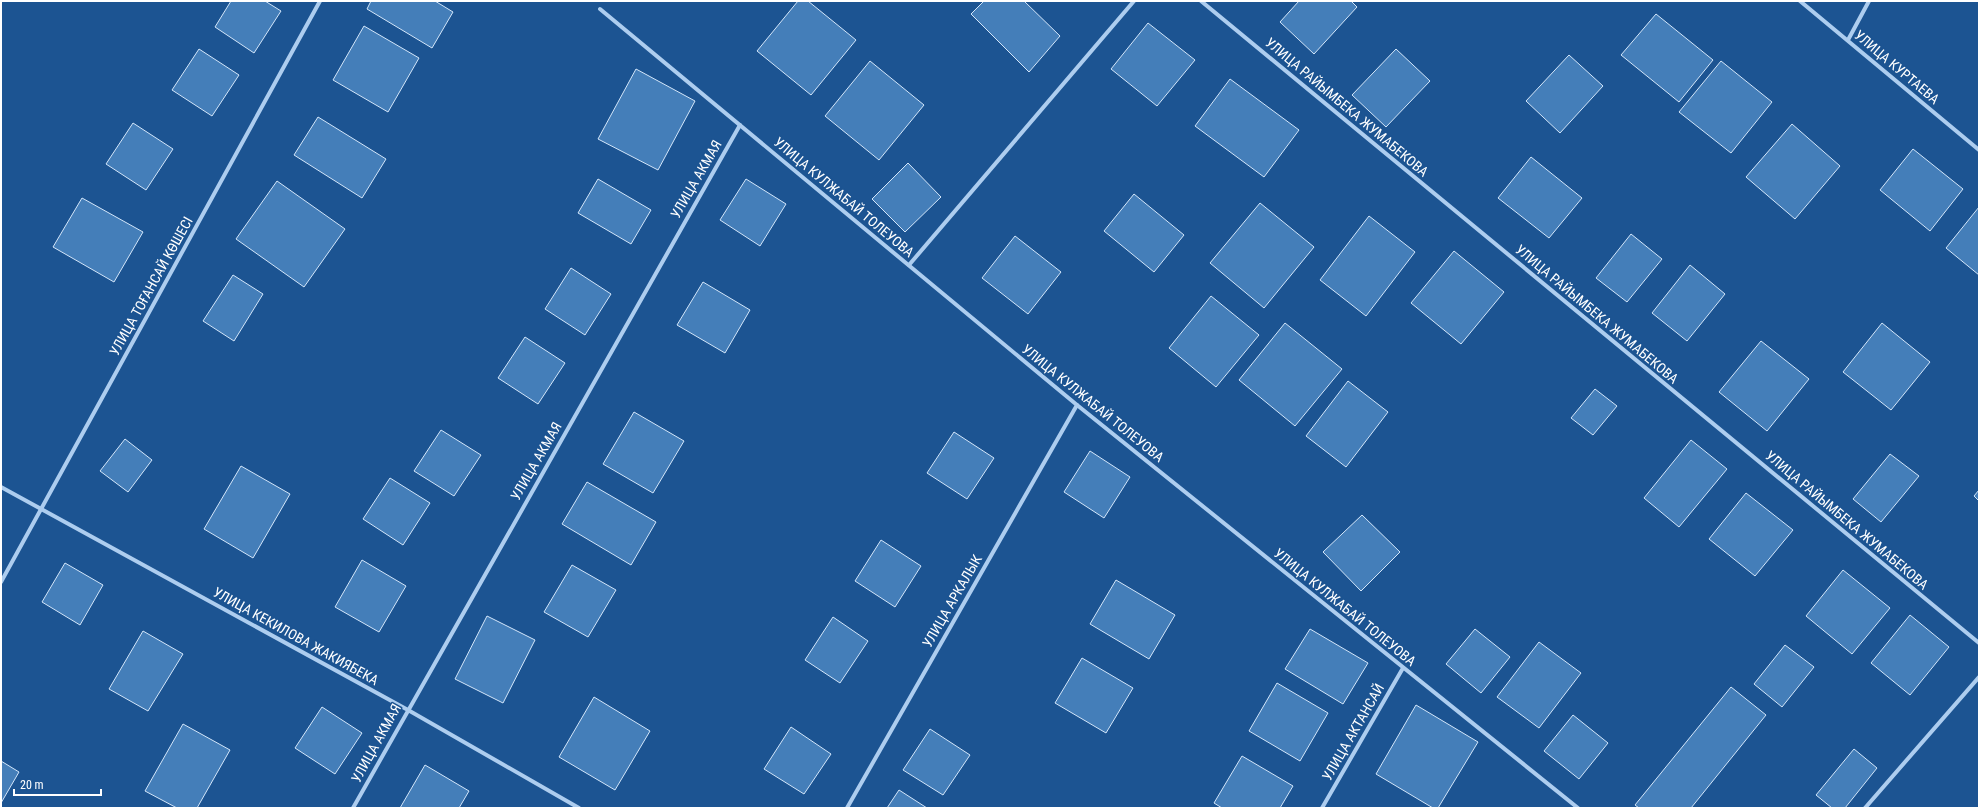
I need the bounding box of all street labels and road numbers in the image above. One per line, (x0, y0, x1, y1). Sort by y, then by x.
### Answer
street label: УЛИЦА КУРТАЕВА (1851, 27, 1943, 107)
street label: УЛИЦА РАЙЫМБЕКА ЖУМАБЕКОВА (1262, 34, 1432, 180)
street label: УЛИЦА КУЛЖАБАЙ ТОЛЕУОВА (771, 134, 917, 260)
street label: УЛИЦА АКМАЯ (667, 137, 725, 221)
street label: УЛИЦА ТОҒАНСАЙ КӨШЕСІ (106, 214, 196, 358)
street label: УЛИЦА РАЙЫМБЕКА ЖУМАБЕКОВА (1512, 241, 1682, 387)
street label: УЛИЦА КУЛЖАБАЙ ТОЛЕУОВА (1019, 341, 1167, 465)
street label: УЛИЦА АКМАЯ (507, 419, 565, 503)
street label: УЛИЦА РАЙЫМБЕКА ЖУМАБЕКОВА (1762, 447, 1932, 593)
street label: УЛИЦА КУЛЖАБАЙ ТОЛЕУОВА (1271, 545, 1419, 669)
street label: УЛИЦА АРКАЛЫК (919, 552, 985, 650)
street label: УЛИЦА КЕКИЛОВА ЖАКИЯБЕКА (211, 584, 381, 688)
street label: УЛИЦА АКТАНСАЙ (1319, 681, 1387, 783)
street label: УЛИЦА АКМАЯ (348, 701, 404, 785)

